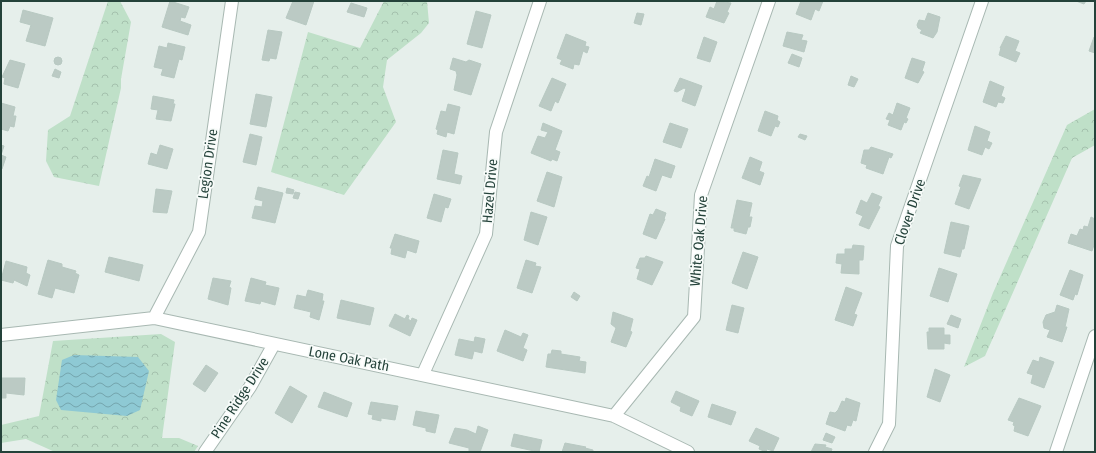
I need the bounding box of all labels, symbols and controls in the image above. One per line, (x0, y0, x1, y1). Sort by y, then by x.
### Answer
street label: Legion Drive (195, 128, 221, 200)
street label: Hazel Drive (479, 158, 501, 224)
street label: Clover Drive (891, 177, 929, 247)
street label: White Oak Drive (687, 195, 711, 287)
street label: Lone Oak Path (307, 343, 391, 375)
street label: Pine Ridge Drive (207, 354, 273, 442)

